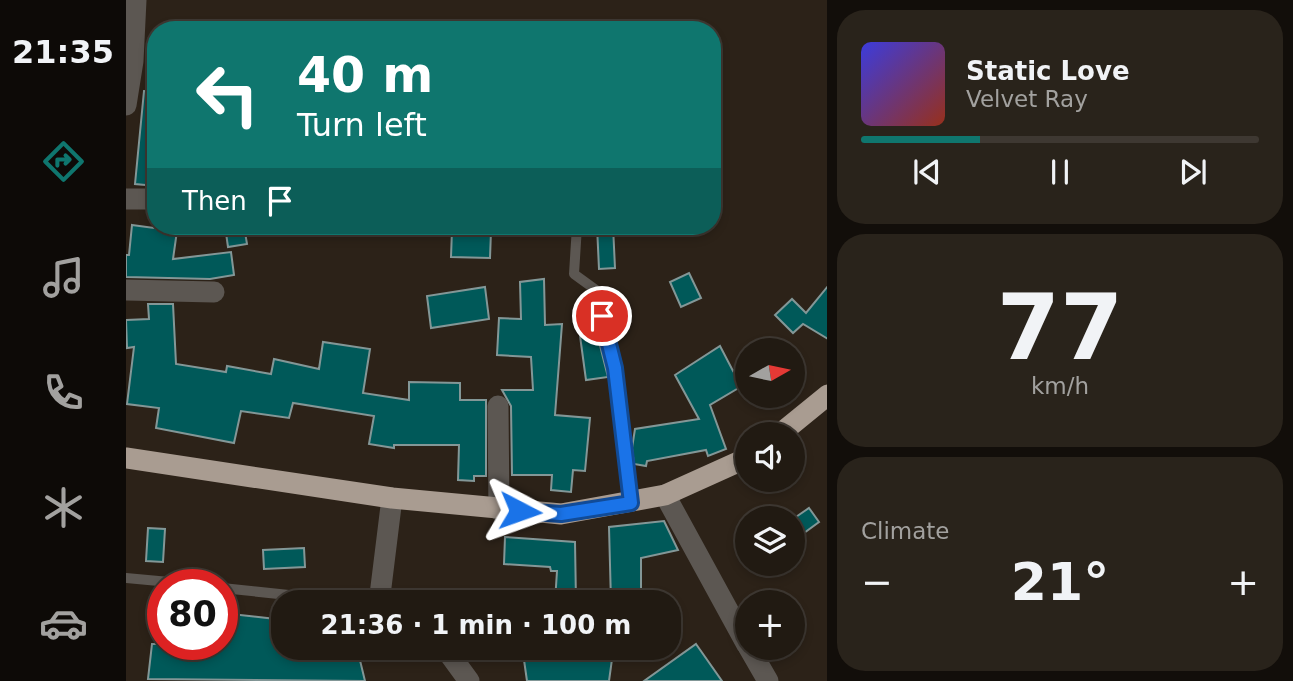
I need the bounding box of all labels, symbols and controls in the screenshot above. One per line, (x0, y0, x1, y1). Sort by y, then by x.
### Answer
text: 21:35 (12, 33, 114, 71)
text: 40 m (297, 47, 433, 104)
icon: left (182, 49, 273, 140)
text: Static Love (966, 56, 1130, 86)
text: Velvet Ray (966, 86, 1088, 112)
text: Turn left (297, 106, 427, 144)
icon: directions (39, 137, 88, 186)
icon: previous (908, 153, 946, 191)
icon: pause (1041, 153, 1079, 191)
icon: next (1174, 153, 1212, 191)
icon: arrive (261, 182, 299, 220)
text: Then (182, 186, 247, 216)
icon: music (39, 253, 88, 302)
text: 77 (997, 275, 1123, 380)
pin (572, 286, 632, 346)
icon: arrive (583, 297, 621, 335)
north arrow (735, 338, 805, 408)
map controls (735, 338, 805, 660)
icon: phone (39, 368, 88, 417)
text: km/h (1031, 373, 1089, 399)
button: sound (735, 422, 805, 492)
position arrow (483, 474, 557, 548)
icon: climate (39, 483, 88, 532)
button: layers (735, 506, 805, 576)
text: Climate (861, 518, 950, 544)
text: 21° (1011, 552, 1109, 612)
text: − (861, 560, 893, 604)
text: + (1227, 560, 1259, 604)
speed limit sign: 80 (147, 569, 238, 660)
button: + (735, 590, 805, 660)
icon: car (39, 599, 88, 648)
text: 21:36 · 1 min · 100 m (321, 610, 631, 640)

